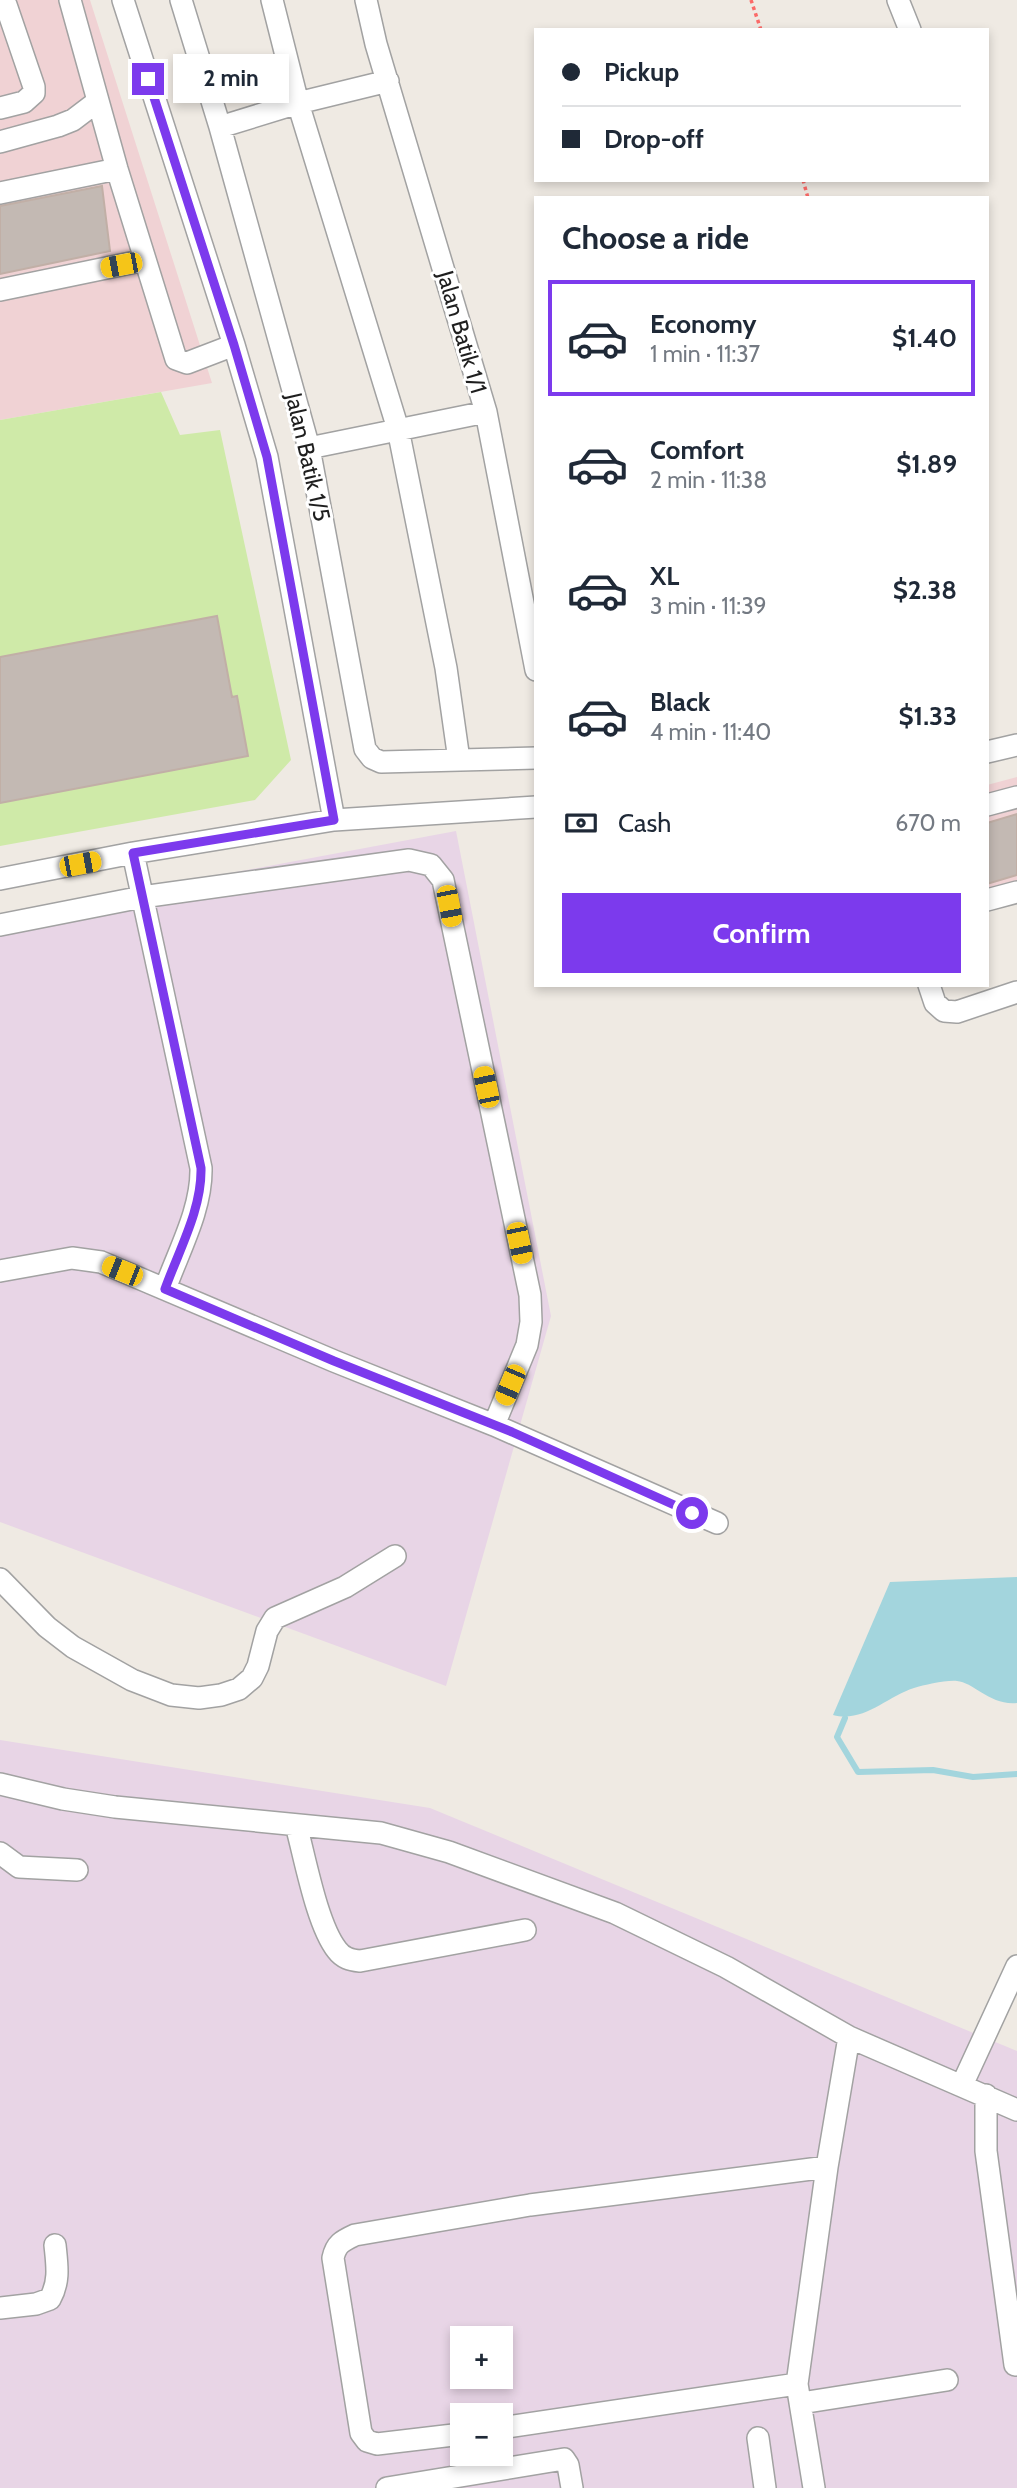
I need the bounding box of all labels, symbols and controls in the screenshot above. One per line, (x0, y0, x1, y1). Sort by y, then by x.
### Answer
callout: 2 min (172, 55, 288, 104)
text: Pickup (604, 56, 679, 88)
route end (132, 63, 164, 95)
text: 2 min (203, 64, 259, 92)
text: Drop-off (604, 123, 704, 155)
text: Choose a ride (562, 218, 749, 257)
car (99, 251, 144, 279)
street label: Jalan Batik 1/1 (431, 267, 493, 397)
icon: car (566, 307, 629, 370)
text: Economy (650, 308, 756, 340)
text: $1.40 (892, 322, 957, 354)
text: 1 min · 11:37 (650, 340, 760, 368)
street label: Jalan Batik 1/5 (279, 389, 336, 524)
icon: car (566, 433, 629, 496)
text: Comfort (650, 434, 744, 466)
text: $1.89 (896, 448, 957, 480)
text: 2 min · 11:38 (650, 466, 767, 494)
icon: car (566, 559, 629, 622)
text: XL (650, 560, 679, 592)
text: $2.38 (893, 574, 957, 606)
text: 3 min · 11:39 (650, 592, 767, 620)
icon: car (566, 685, 629, 748)
text: Black (650, 686, 710, 718)
text: $1.33 (899, 700, 957, 732)
text: 4 min · 11:40 (650, 718, 771, 746)
icon: cash (562, 804, 600, 842)
text: Cash (618, 807, 671, 839)
text: 670 m (895, 809, 961, 837)
car (58, 850, 103, 878)
car (435, 883, 464, 929)
button: Confirm (562, 893, 961, 973)
car (472, 1064, 501, 1110)
car (505, 1220, 534, 1266)
car (99, 1253, 146, 1289)
car (493, 1362, 528, 1408)
route start (676, 1497, 708, 1529)
map controls (450, 2326, 513, 2466)
button: + (450, 2326, 513, 2389)
button: − (450, 2403, 513, 2466)

